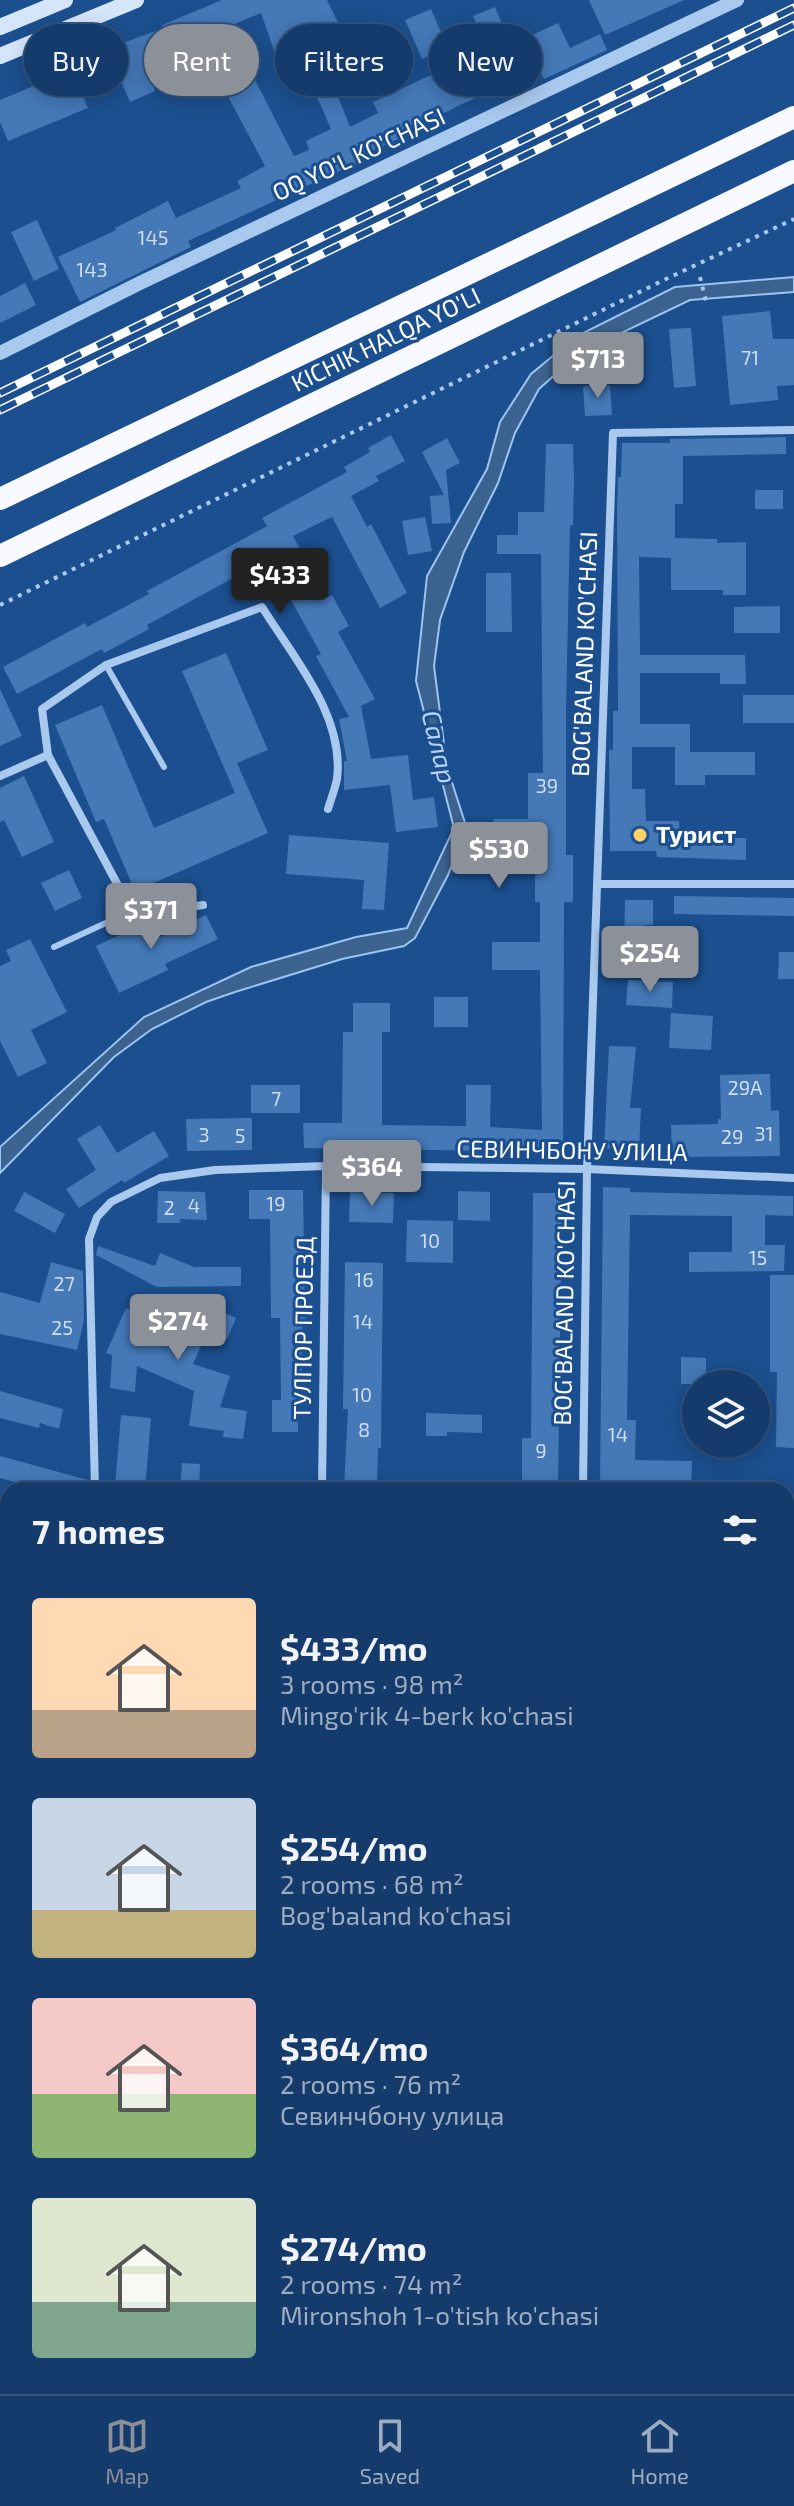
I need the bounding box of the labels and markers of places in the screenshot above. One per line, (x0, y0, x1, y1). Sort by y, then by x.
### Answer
pin: $713 (551, 332, 645, 400)
pin: $433 (233, 548, 327, 616)
place label: Турист (656, 819, 736, 848)
pin: $530 (452, 822, 546, 890)
marker: Турист (631, 826, 649, 844)
pin: $371 (104, 883, 198, 951)
pin: $254 (603, 926, 697, 994)
pin: $364 (325, 1140, 419, 1208)
pin: $274 (131, 1294, 225, 1362)

